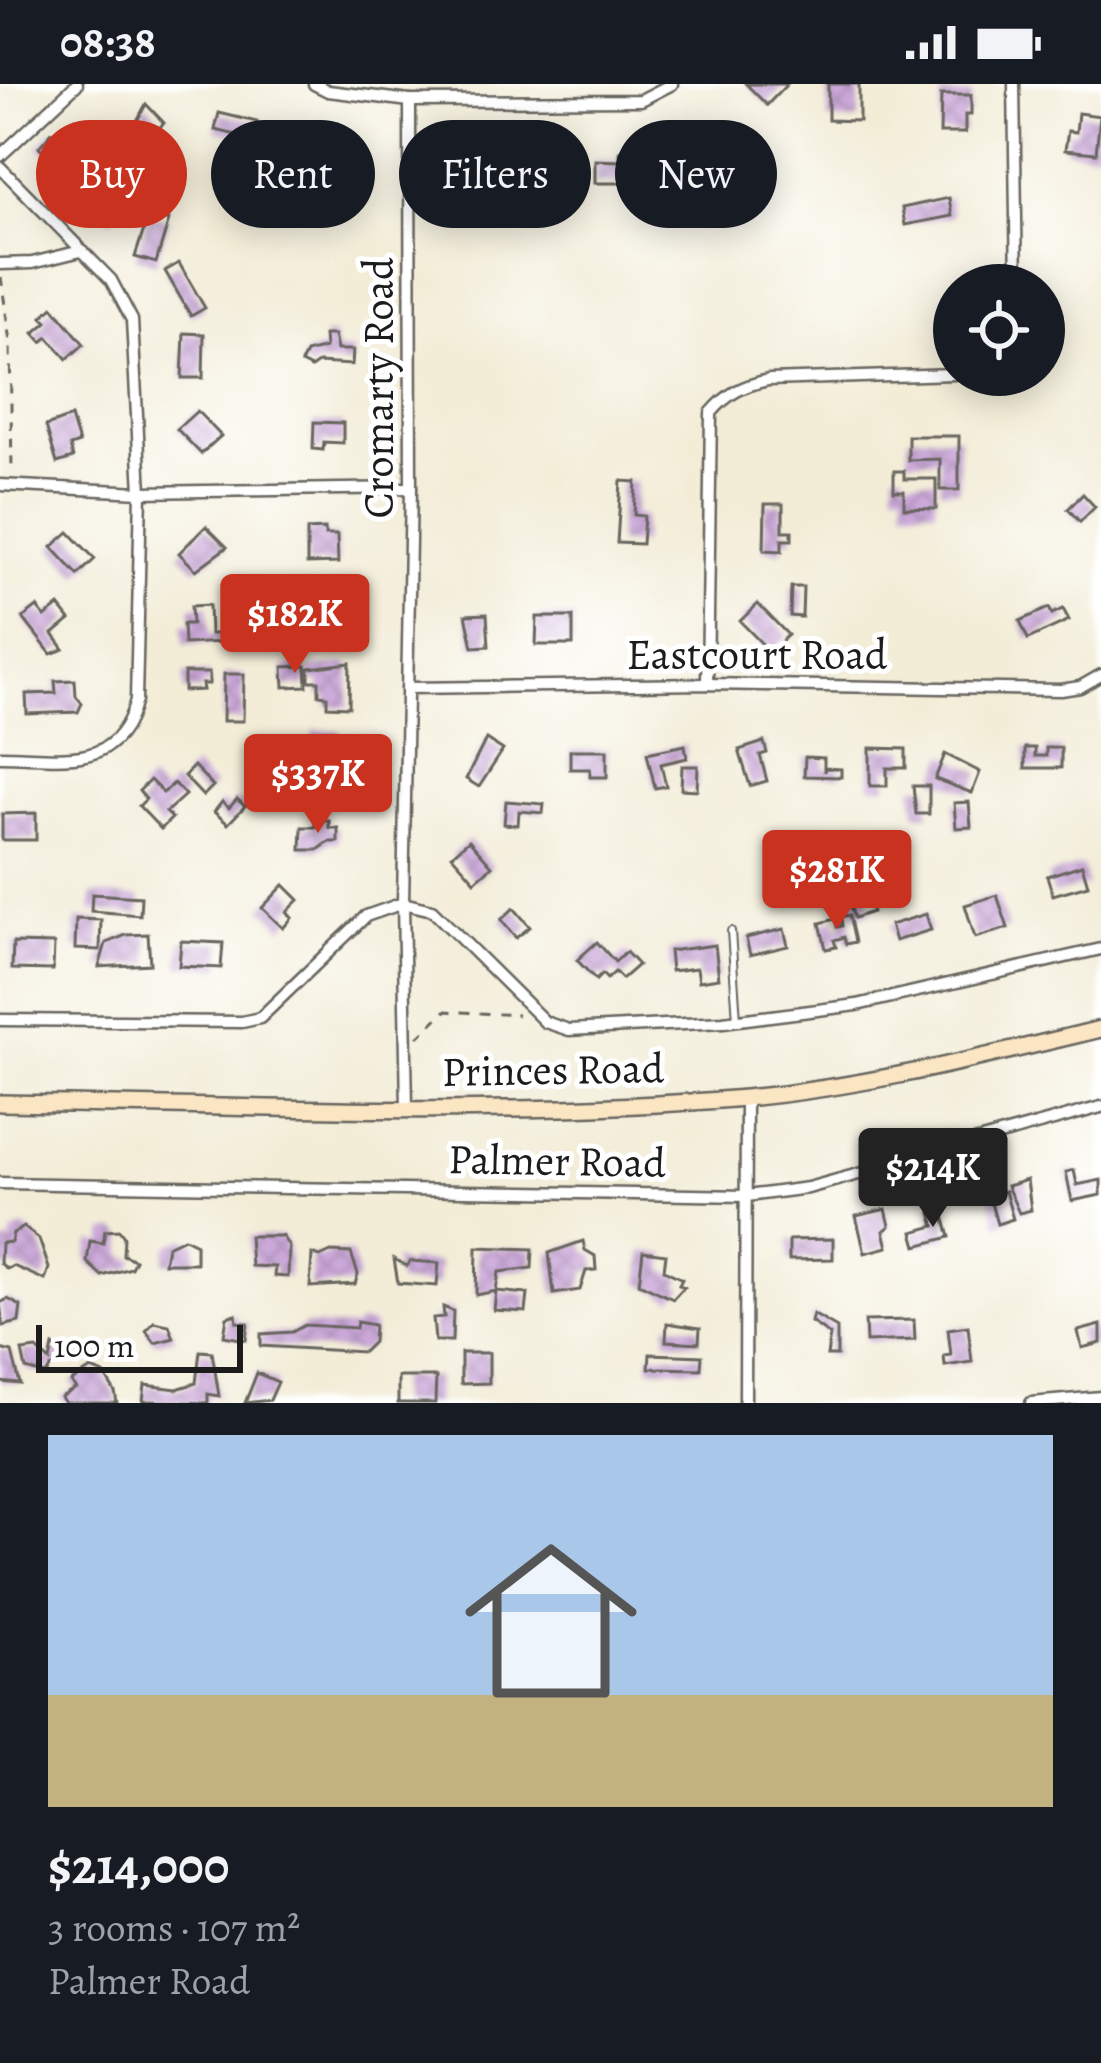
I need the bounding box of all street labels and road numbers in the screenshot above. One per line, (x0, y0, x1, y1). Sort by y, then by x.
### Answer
street label: Cromarty Road (350, 257, 407, 519)
street label: Eastcourt Road (627, 626, 888, 683)
street label: Princes Road (441, 1039, 665, 1100)
street label: Palmer Road (448, 1130, 667, 1191)

